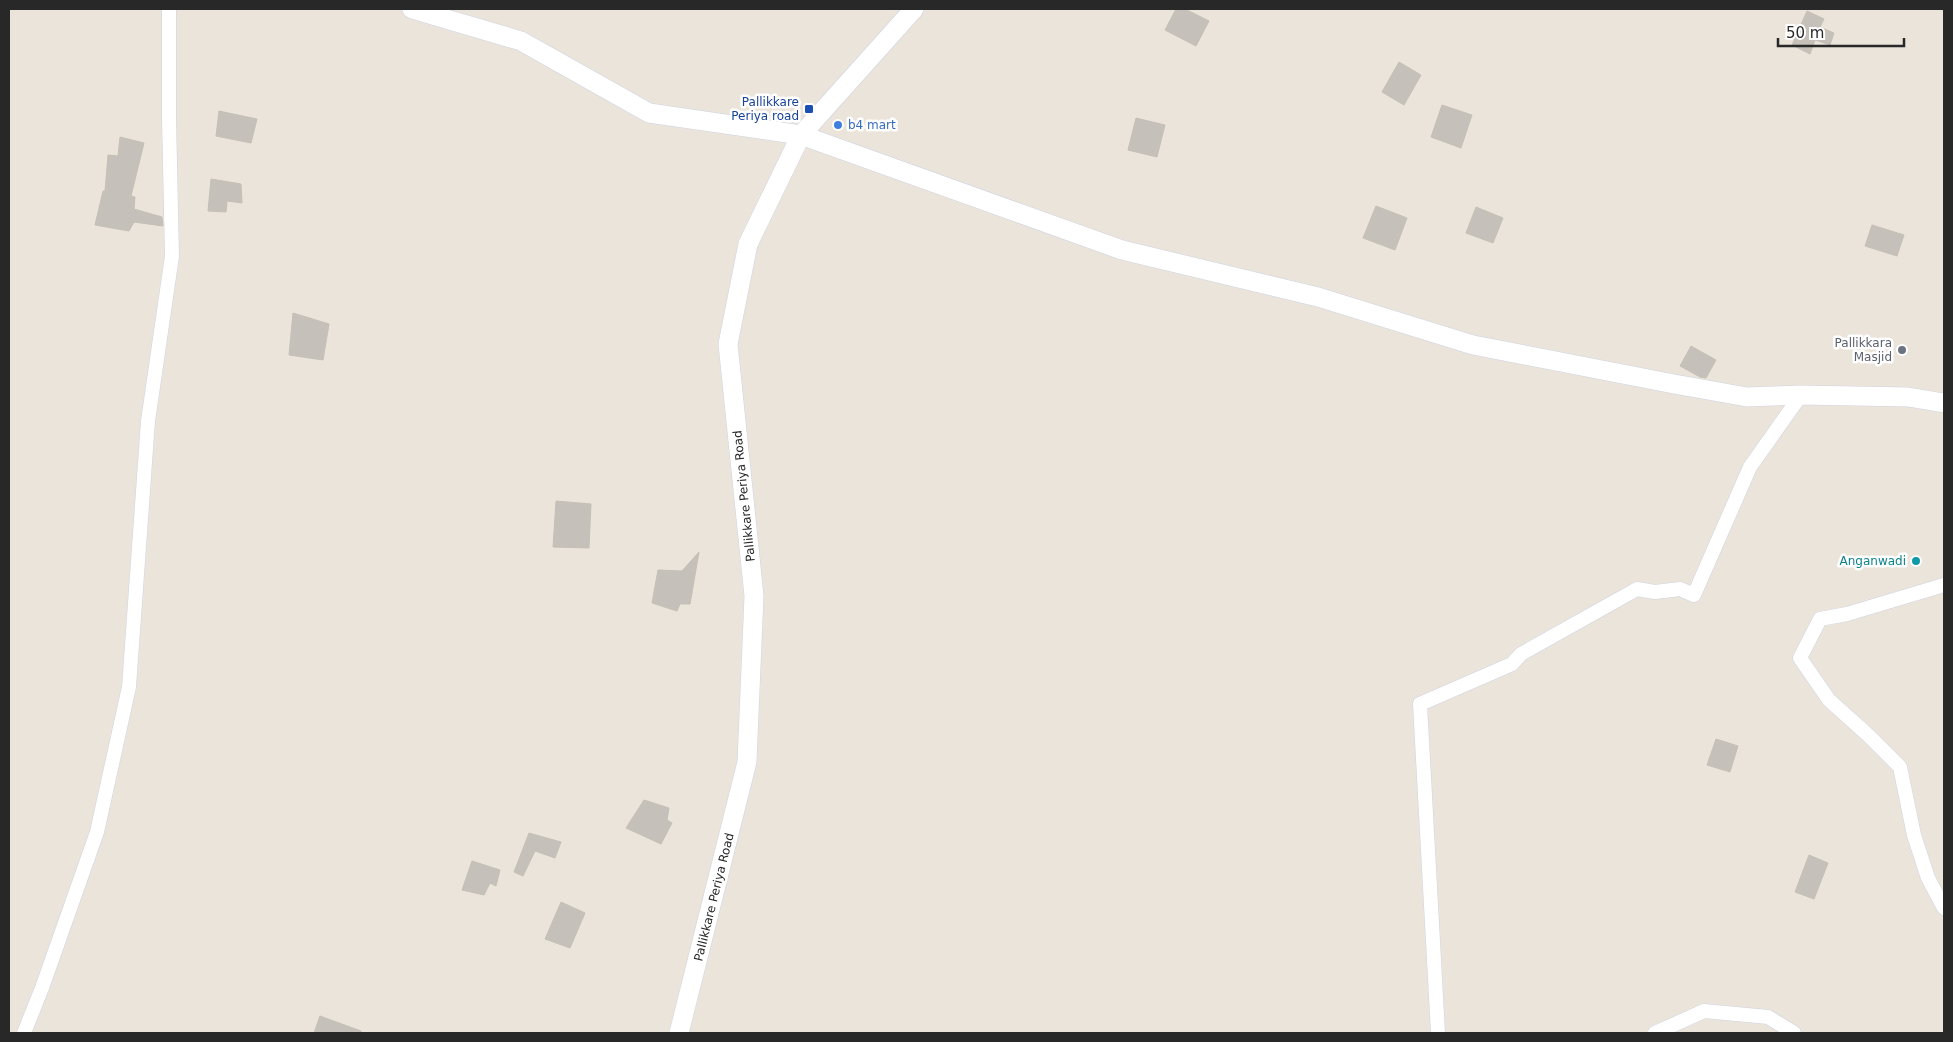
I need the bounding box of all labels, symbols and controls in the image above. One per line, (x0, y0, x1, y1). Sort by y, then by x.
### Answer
scale bar (1778, 15, 1904, 47)
text: 50 m (1786, 24, 1824, 42)
place label: Pallikkare Periya road (731, 95, 799, 123)
marker: Pallikkare Periya road (803, 103, 815, 115)
place label: b4 mart (848, 118, 896, 132)
marker: b4 mart (832, 119, 844, 131)
place label: Pallikkara Masjid (1835, 336, 1892, 364)
marker: Pallikkara Masjid (1896, 344, 1908, 356)
street label: Pallikkare Periya Road (730, 430, 758, 562)
place label: Anganwadi (1839, 554, 1906, 568)
marker: Anganwadi (1910, 555, 1922, 567)
street label: Pallikkare Periya Road (691, 831, 737, 963)

